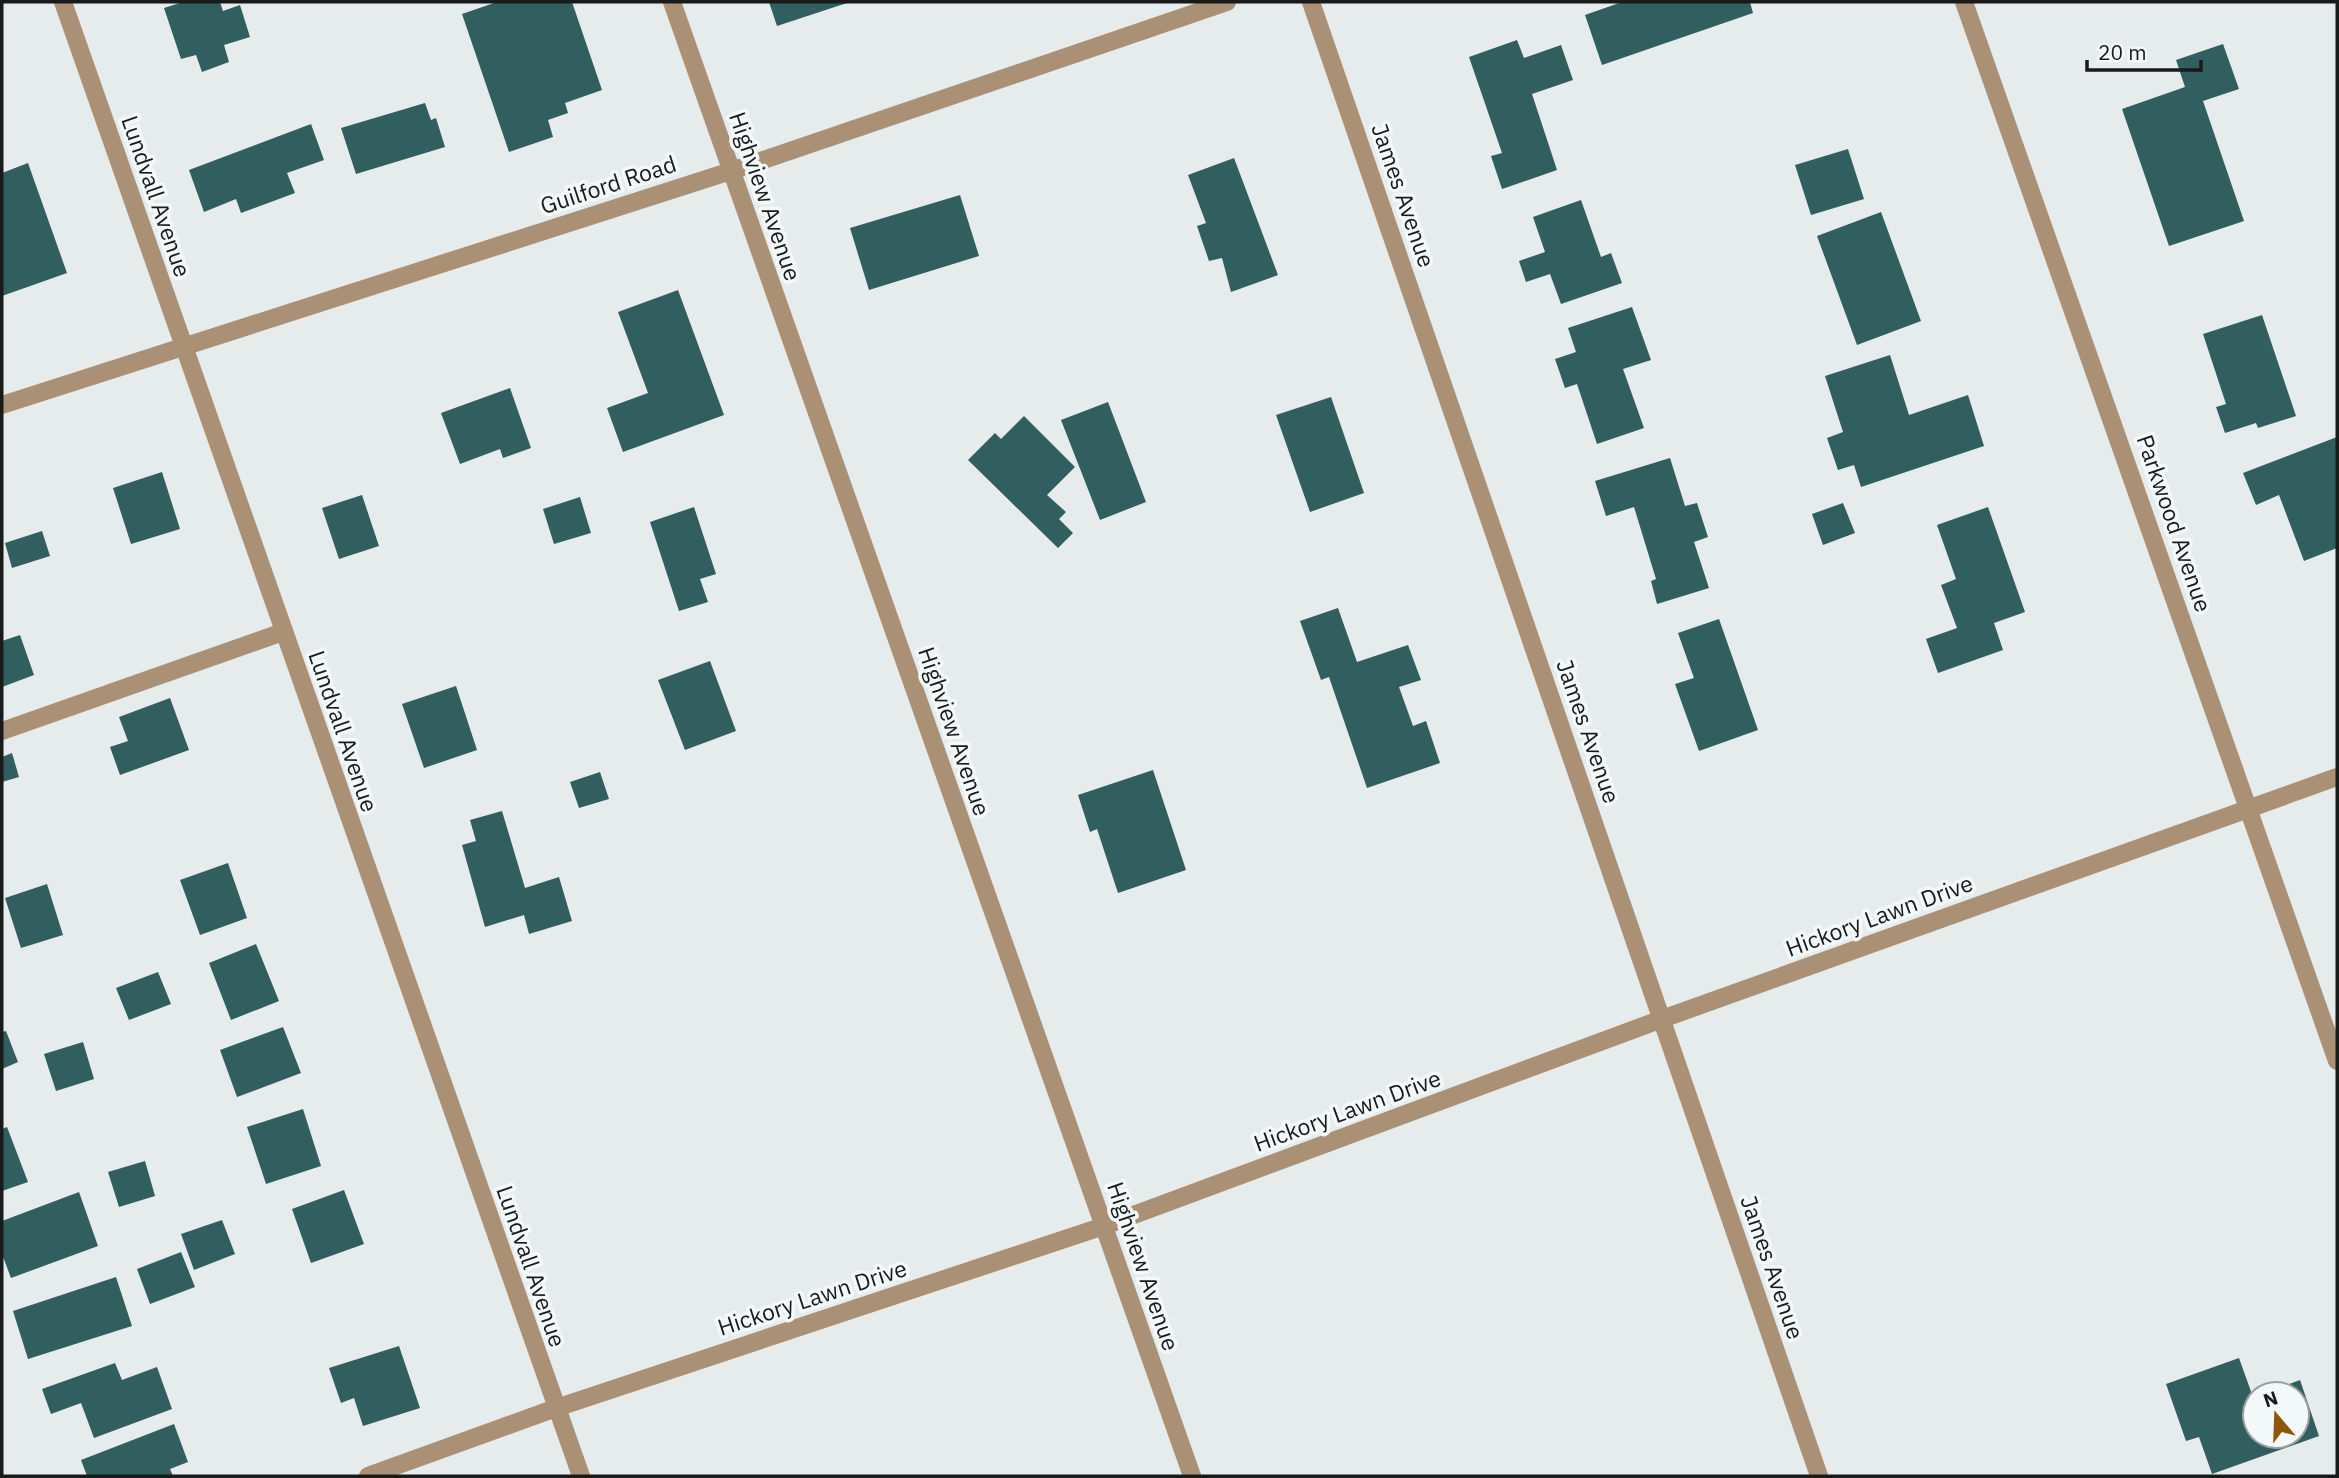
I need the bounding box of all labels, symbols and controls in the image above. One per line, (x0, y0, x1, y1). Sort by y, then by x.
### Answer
scale bar (2087, 28, 2201, 72)
text: 20 m (2098, 38, 2147, 66)
street label: Highview Avenue (723, 108, 809, 284)
street label: Lundvall Avenue (115, 111, 199, 281)
street label: James Avenue (1365, 119, 1443, 271)
street label: Guilford Road (536, 148, 680, 220)
street label: Parkwood Avenue (2131, 430, 2219, 616)
street label: Highview Avenue (912, 643, 998, 819)
street label: Lundvall Avenue (302, 646, 386, 816)
street label: James Avenue (1550, 655, 1628, 807)
street label: Hickory Lawn Drive (1781, 867, 1977, 963)
street label: Hickory Lawn Drive (1249, 1062, 1445, 1158)
street label: Highview Avenue (1101, 1178, 1187, 1354)
street label: Lundvall Avenue (490, 1181, 574, 1351)
street label: James Avenue (1734, 1191, 1812, 1343)
street label: Hickory Lawn Drive (714, 1252, 910, 1342)
north arrow (2241, 1380, 2311, 1450)
text: N (2260, 1385, 2281, 1413)

